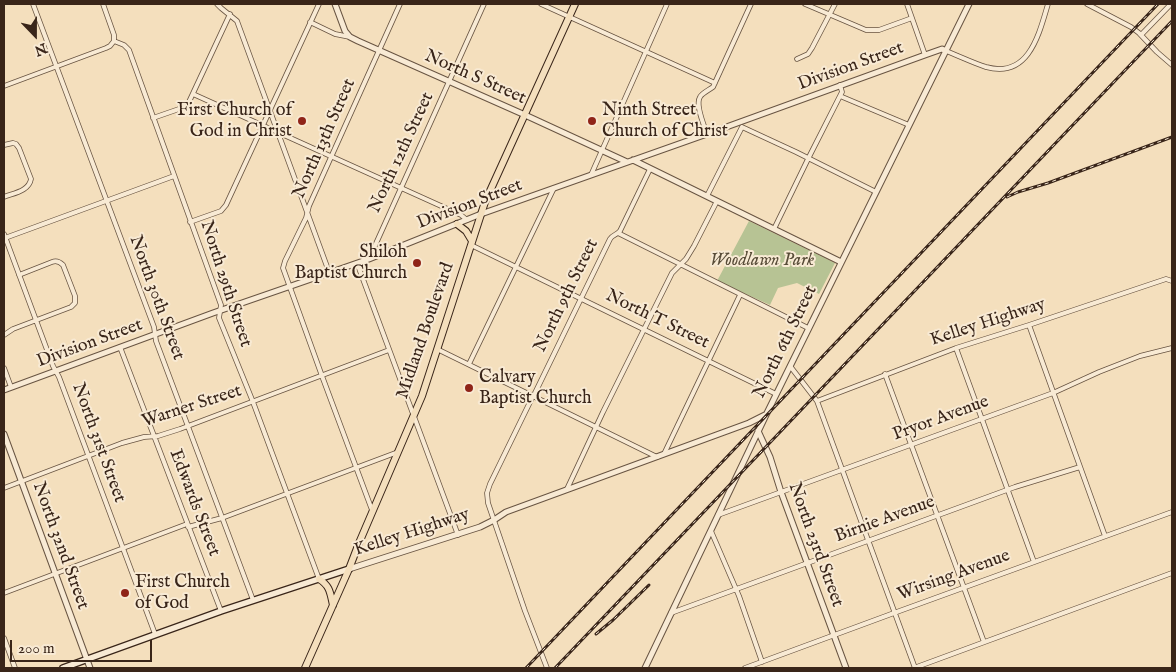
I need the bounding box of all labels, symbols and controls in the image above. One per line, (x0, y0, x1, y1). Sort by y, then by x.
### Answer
north arrow (10, 10, 60, 60)
text: N (32, 38, 50, 60)
street label: Division Street (795, 38, 907, 96)
street label: North S Street (421, 46, 529, 110)
street label: North 13th Street (289, 76, 361, 202)
street label: North 12th Street (365, 89, 439, 217)
place label: First Church of God in Christ (177, 100, 292, 142)
place label: Ninth Street Church of Christ (602, 100, 728, 142)
marker: First Church of God in Christ (296, 115, 308, 127)
marker: Ninth Street Church of Christ (586, 115, 598, 127)
street label: Division Street (414, 175, 526, 235)
street label: North 29th Street (194, 218, 256, 350)
street label: North 30th Street (123, 233, 189, 363)
street label: North 9th Street (530, 236, 604, 356)
place label: Shiloh Baptist Church (295, 242, 407, 284)
park label: Woodlawn Park (710, 250, 814, 272)
marker: Shiloh Baptist Church (411, 257, 423, 269)
street label: Midland Boulevard (393, 260, 459, 402)
street label: North 6th Street (749, 282, 823, 402)
street label: North T Street (602, 286, 712, 354)
street label: Kelley Highway (928, 294, 1048, 352)
street label: Division Street (34, 315, 146, 373)
place label: Calvary Baptist Church (479, 367, 591, 409)
street label: North 31st Street (66, 380, 130, 506)
street label: Warner Street (139, 381, 245, 433)
marker: Calvary Baptist Church (463, 382, 475, 394)
street label: Pryor Avenue (890, 392, 992, 446)
street label: Edwards Street (164, 447, 224, 559)
street label: North 32nd Street (27, 479, 93, 613)
street label: North 23rd Street (782, 480, 848, 610)
street label: Birnie Avenue (832, 492, 938, 548)
street label: Kelley Highway (352, 504, 472, 562)
street label: Wirsing Avenue (895, 546, 1013, 606)
place label: First Church of God (135, 572, 230, 614)
marker: First Church of God (119, 587, 131, 599)
scale bar (12, 630, 155, 662)
text: 200 m (18, 639, 55, 658)

